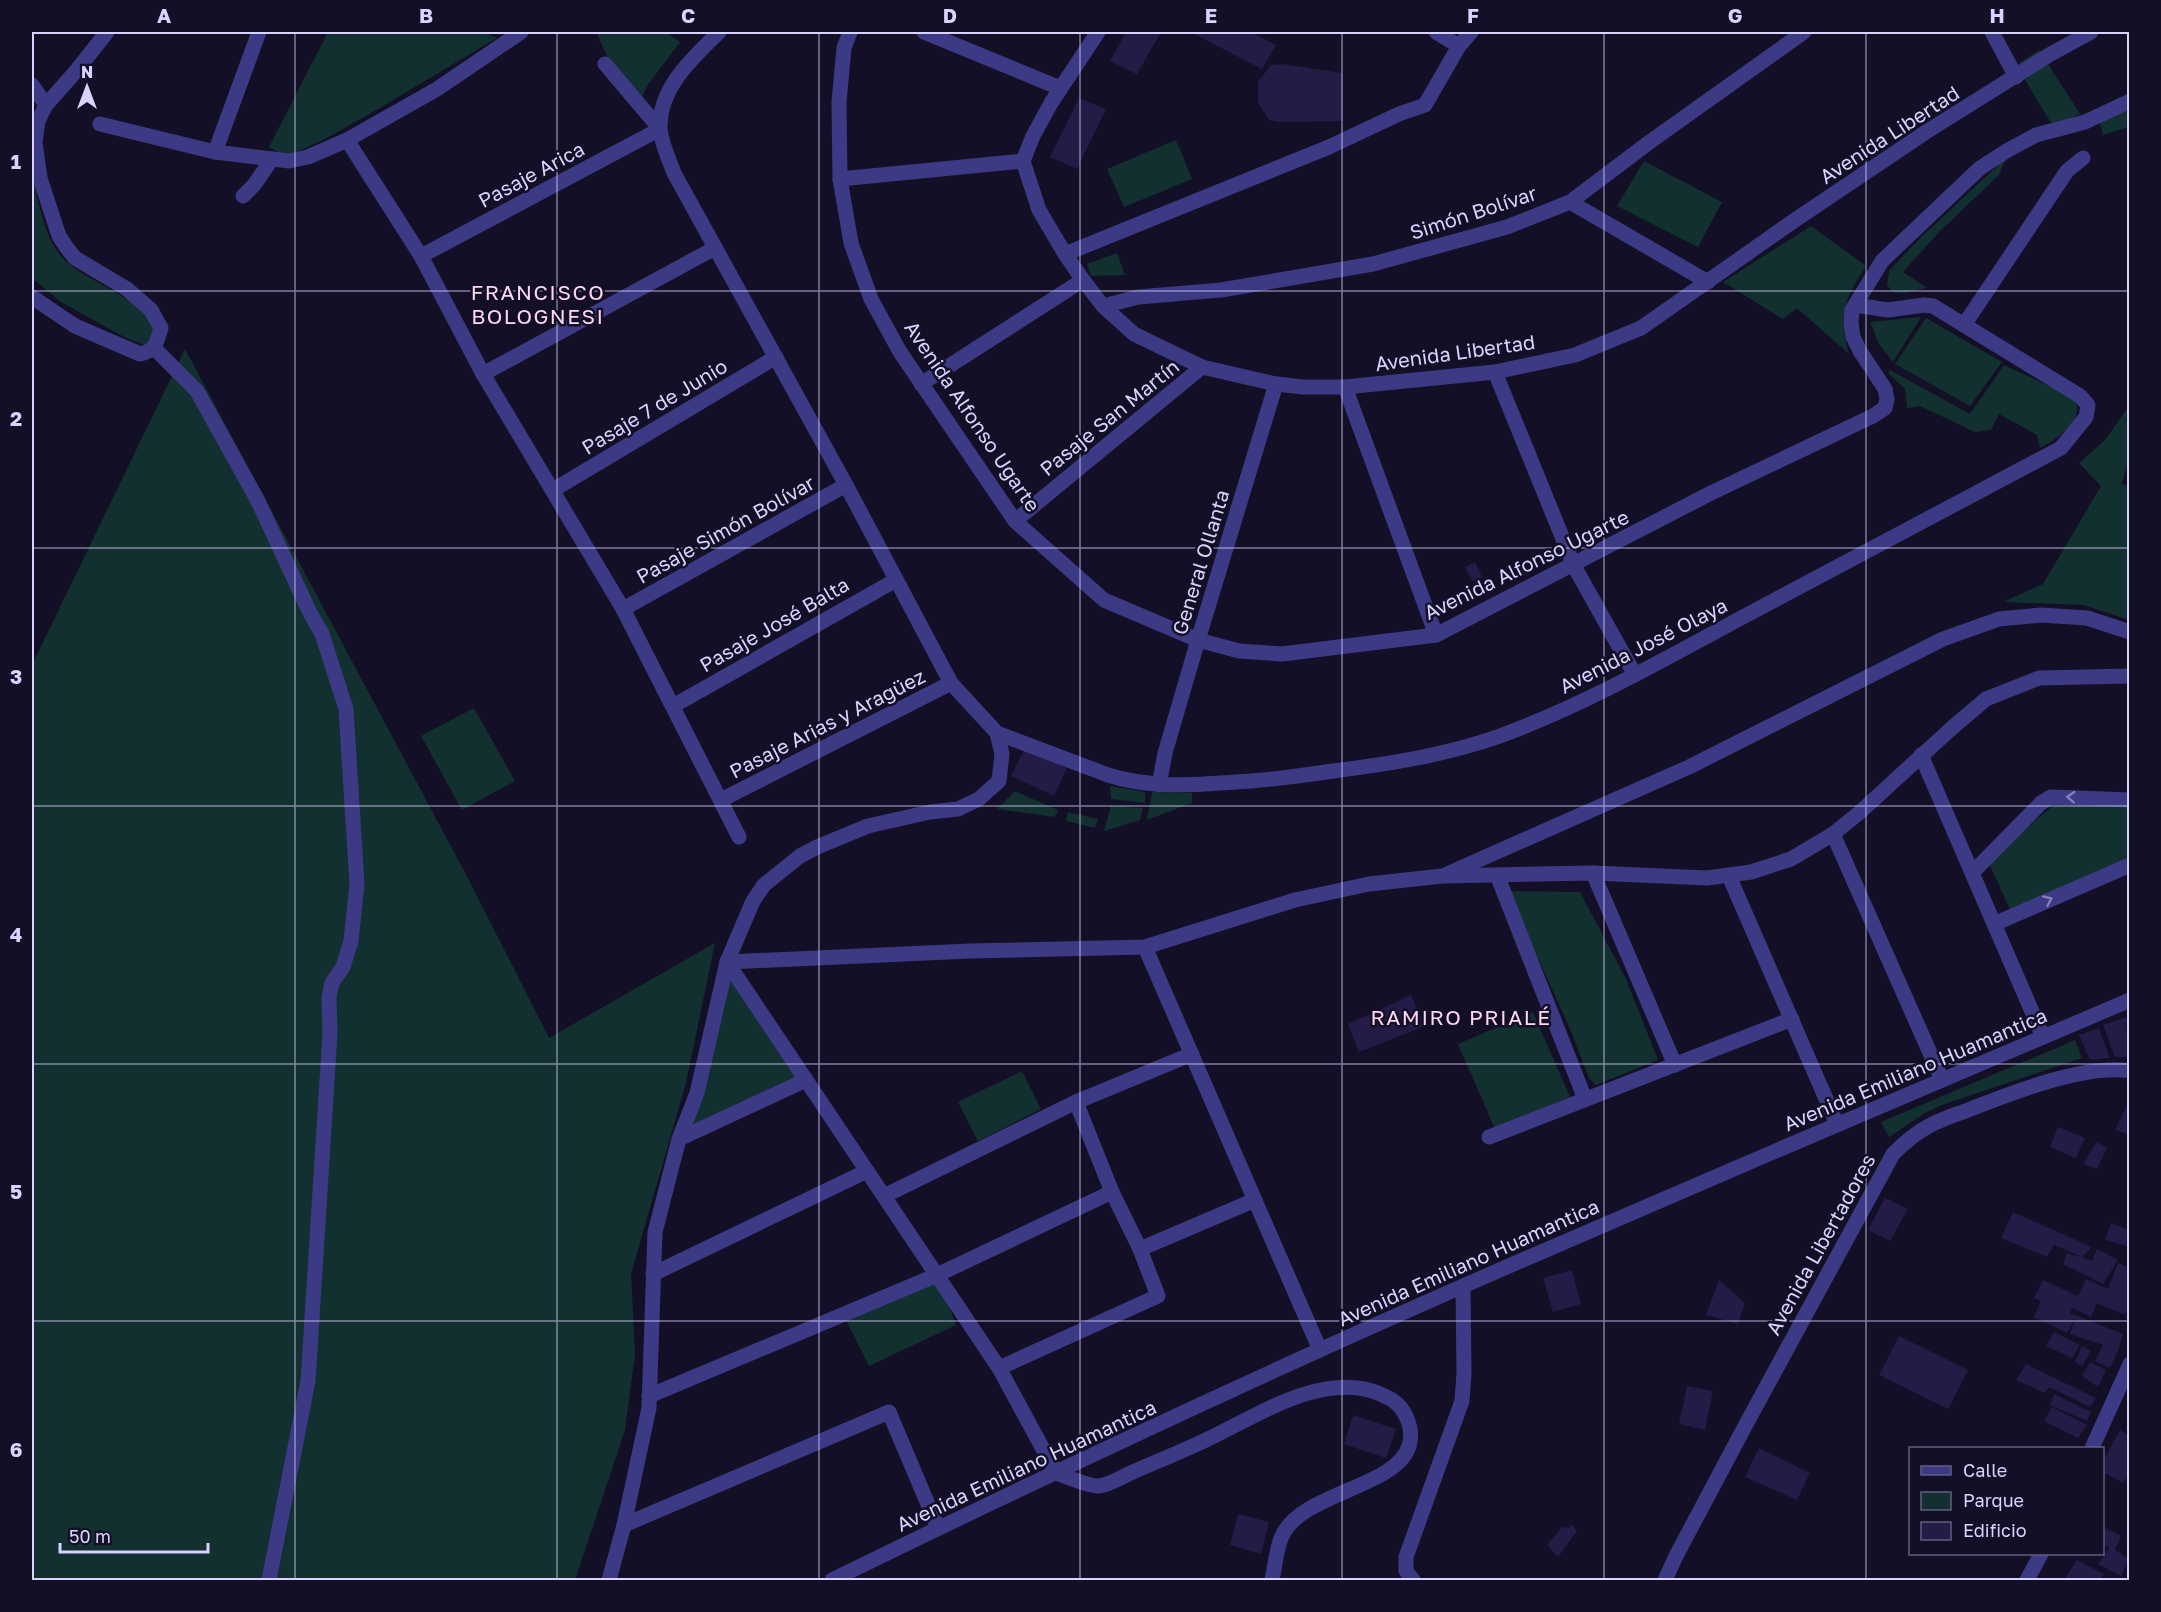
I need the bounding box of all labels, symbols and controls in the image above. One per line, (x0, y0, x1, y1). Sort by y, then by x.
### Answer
text: A (157, 3, 171, 27)
text: B (419, 3, 433, 27)
text: C (681, 3, 695, 27)
text: D (943, 3, 957, 27)
text: E (1205, 3, 1217, 27)
text: F (1467, 3, 1479, 27)
text: G (1728, 3, 1742, 27)
text: H (1989, 3, 2005, 27)
north arrow (57, 57, 117, 117)
text: N (81, 62, 93, 82)
street label: Avenida Libertad (1815, 80, 1963, 188)
street label: Pasaje Arica (474, 136, 588, 212)
text: 1 (11, 149, 21, 173)
street label: Simón Bolívar (1407, 180, 1540, 244)
district label: FRANCISCO BOLOGNESI (471, 279, 605, 329)
street label: Avenida Alfonso Ugarte (900, 316, 1046, 516)
street label: Avenida Libertad (1373, 329, 1537, 375)
street label: Pasaje 7 de Junio (577, 353, 731, 459)
street label: Pasaje San Martín (1035, 354, 1183, 480)
text: 2 (10, 406, 22, 430)
street label: Pasaje Simón Bolívar (632, 470, 818, 588)
street label: General Ollanta (1167, 487, 1233, 637)
street label: Avenida Alfonso Ugarte (1420, 504, 1632, 624)
street label: Pasaje José Balta (695, 572, 853, 676)
street label: Avenida José Olaya (1555, 592, 1731, 698)
street label: Pasaje Arias y Aragüez (725, 663, 929, 783)
text: 3 (10, 664, 22, 688)
one-way arrow (2067, 790, 2076, 803)
one-way arrow (2041, 896, 2052, 908)
text: 4 (10, 922, 22, 946)
street label: Avenida Emiliano Huamantica (1780, 1003, 2050, 1135)
district label: RAMIRO PRIALÉ (1370, 1004, 1552, 1030)
street label: Avenida Libertadores (1760, 1149, 1880, 1339)
text: 5 (10, 1179, 22, 1203)
street label: Avenida Emiliano Huamantica (1334, 1193, 1602, 1331)
street label: Avenida Emiliano Huamantica (892, 1394, 1160, 1536)
text: 6 (10, 1437, 22, 1461)
legend (1909, 1447, 2104, 1555)
text: Calle (1963, 1459, 2007, 1481)
text: Parque (1963, 1489, 2024, 1511)
scale bar (60, 1516, 208, 1554)
text: Edificio (1963, 1519, 2027, 1541)
text: 50 m (69, 1525, 111, 1547)

